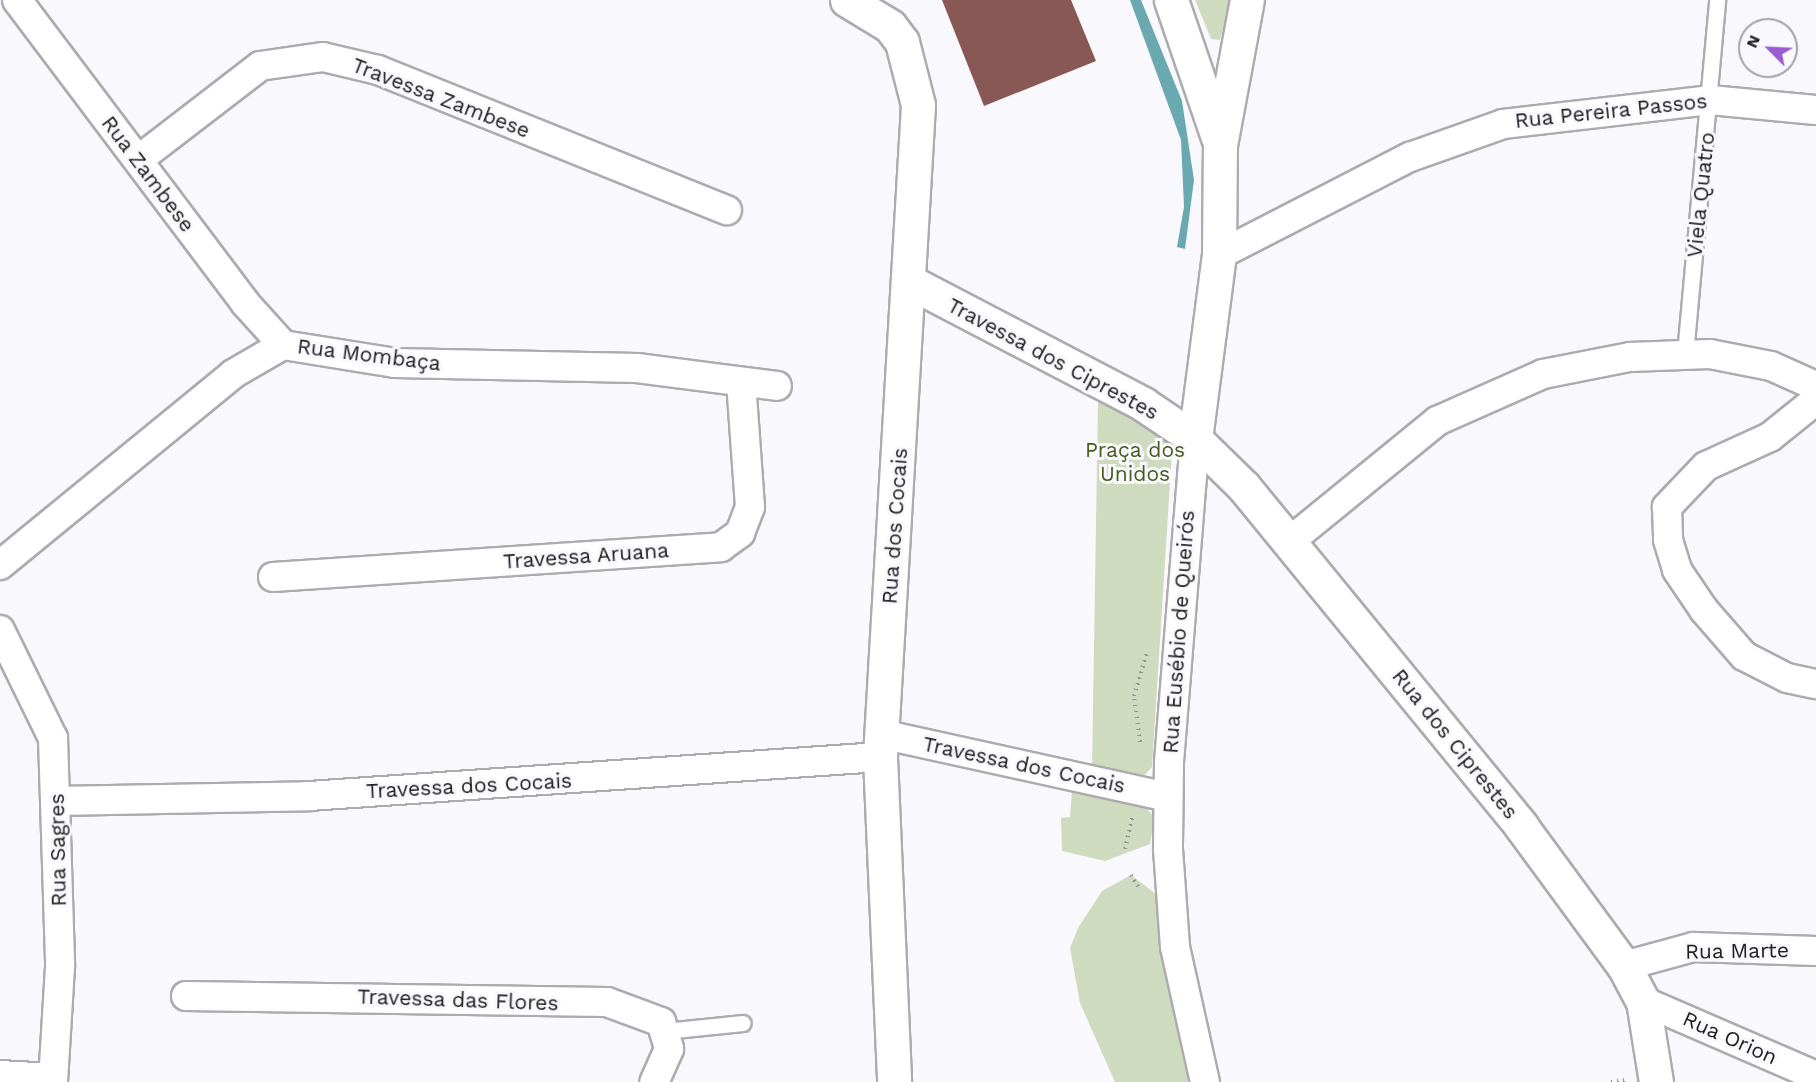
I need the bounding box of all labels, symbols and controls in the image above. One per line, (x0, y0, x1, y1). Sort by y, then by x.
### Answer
north arrow (1738, 18, 1798, 78)
text: N (1742, 32, 1764, 51)
street label: Travessa Zambese (348, 52, 534, 144)
street label: Rua Pereira Passos (1513, 88, 1709, 134)
street label: Rua Zambese (96, 111, 200, 237)
street label: Viela Quatro (1682, 131, 1720, 259)
street label: Travessa dos Ciprestes (943, 293, 1163, 425)
street label: Rua Mombaça (296, 334, 442, 376)
park label: Praça dos Unidos (1085, 437, 1185, 487)
street label: Rua dos Cocais (877, 447, 913, 605)
street label: Rua Eusébio de Queirós (1158, 509, 1200, 755)
street label: Travessa Aruana (502, 538, 670, 574)
street label: Rua dos Ciprestes (1387, 664, 1523, 824)
street label: Travessa dos Cocais (920, 731, 1128, 799)
street label: Travessa dos Cocais (365, 768, 573, 804)
street label: Rua Sagres (44, 793, 72, 907)
street label: Rua Marte (1685, 937, 1789, 965)
street label: Travessa das Flores (357, 984, 559, 1016)
street label: Rua Orion (1679, 1006, 1781, 1070)

